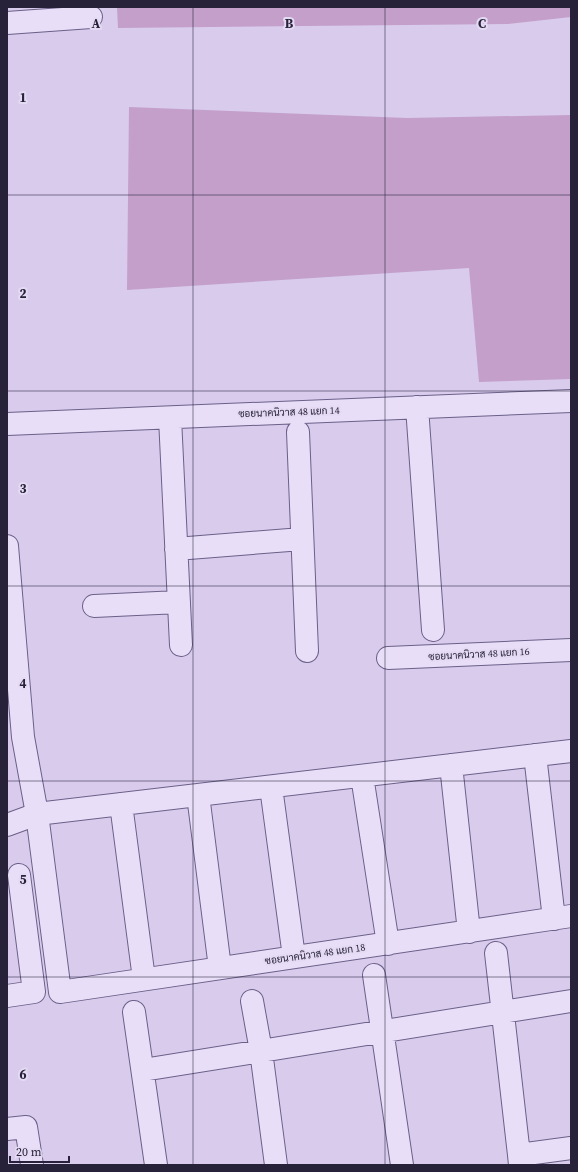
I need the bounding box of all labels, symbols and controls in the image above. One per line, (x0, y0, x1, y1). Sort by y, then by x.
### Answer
text: A (92, 15, 101, 32)
text: B (285, 15, 294, 32)
text: C (478, 15, 486, 32)
text: 1 (19, 89, 27, 106)
text: 2 (19, 285, 27, 302)
street label: ซอยนาคนิวาส 48 แยก 14 (238, 404, 340, 420)
text: 3 (19, 480, 27, 497)
street label: ซอยนาคนิวาส 48 แยก 16 (428, 645, 530, 663)
text: 4 (19, 675, 27, 692)
text: 5 (19, 871, 27, 888)
street label: ซอยนาคนิวาส 48 แยก 18 (264, 941, 366, 967)
text: 6 (19, 1066, 27, 1083)
scale bar (10, 1138, 69, 1164)
text: 20 m (16, 1144, 42, 1160)

